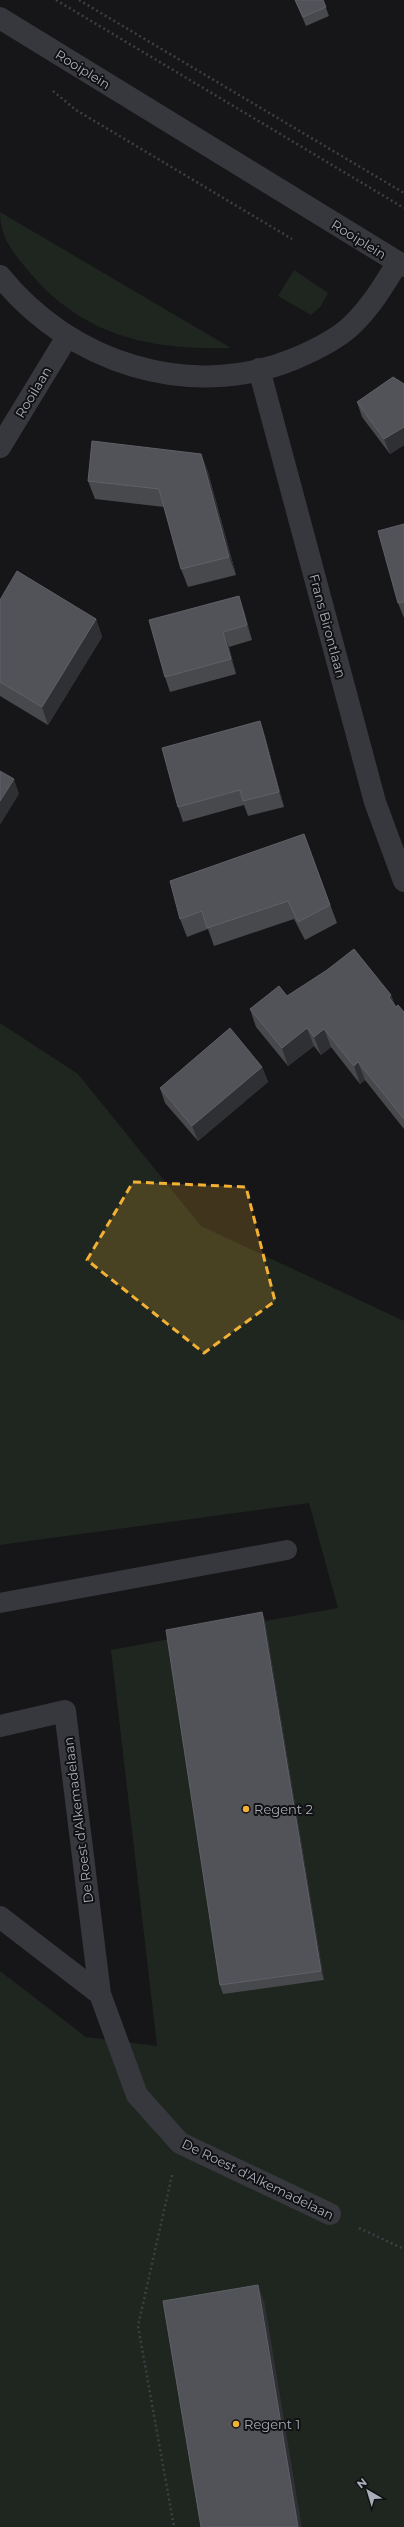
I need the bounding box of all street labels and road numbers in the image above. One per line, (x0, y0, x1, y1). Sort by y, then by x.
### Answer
street label: Rooiplein (53, 46, 113, 92)
street label: Rooiplein (329, 216, 389, 262)
street label: Rooilaan (12, 364, 54, 420)
street label: Frans Birontlaan (306, 572, 350, 680)
street label: De Roest d'Alkemadelaan (60, 1736, 96, 1904)
street label: De Roest d'Alkemadelaan (179, 2135, 337, 2223)

